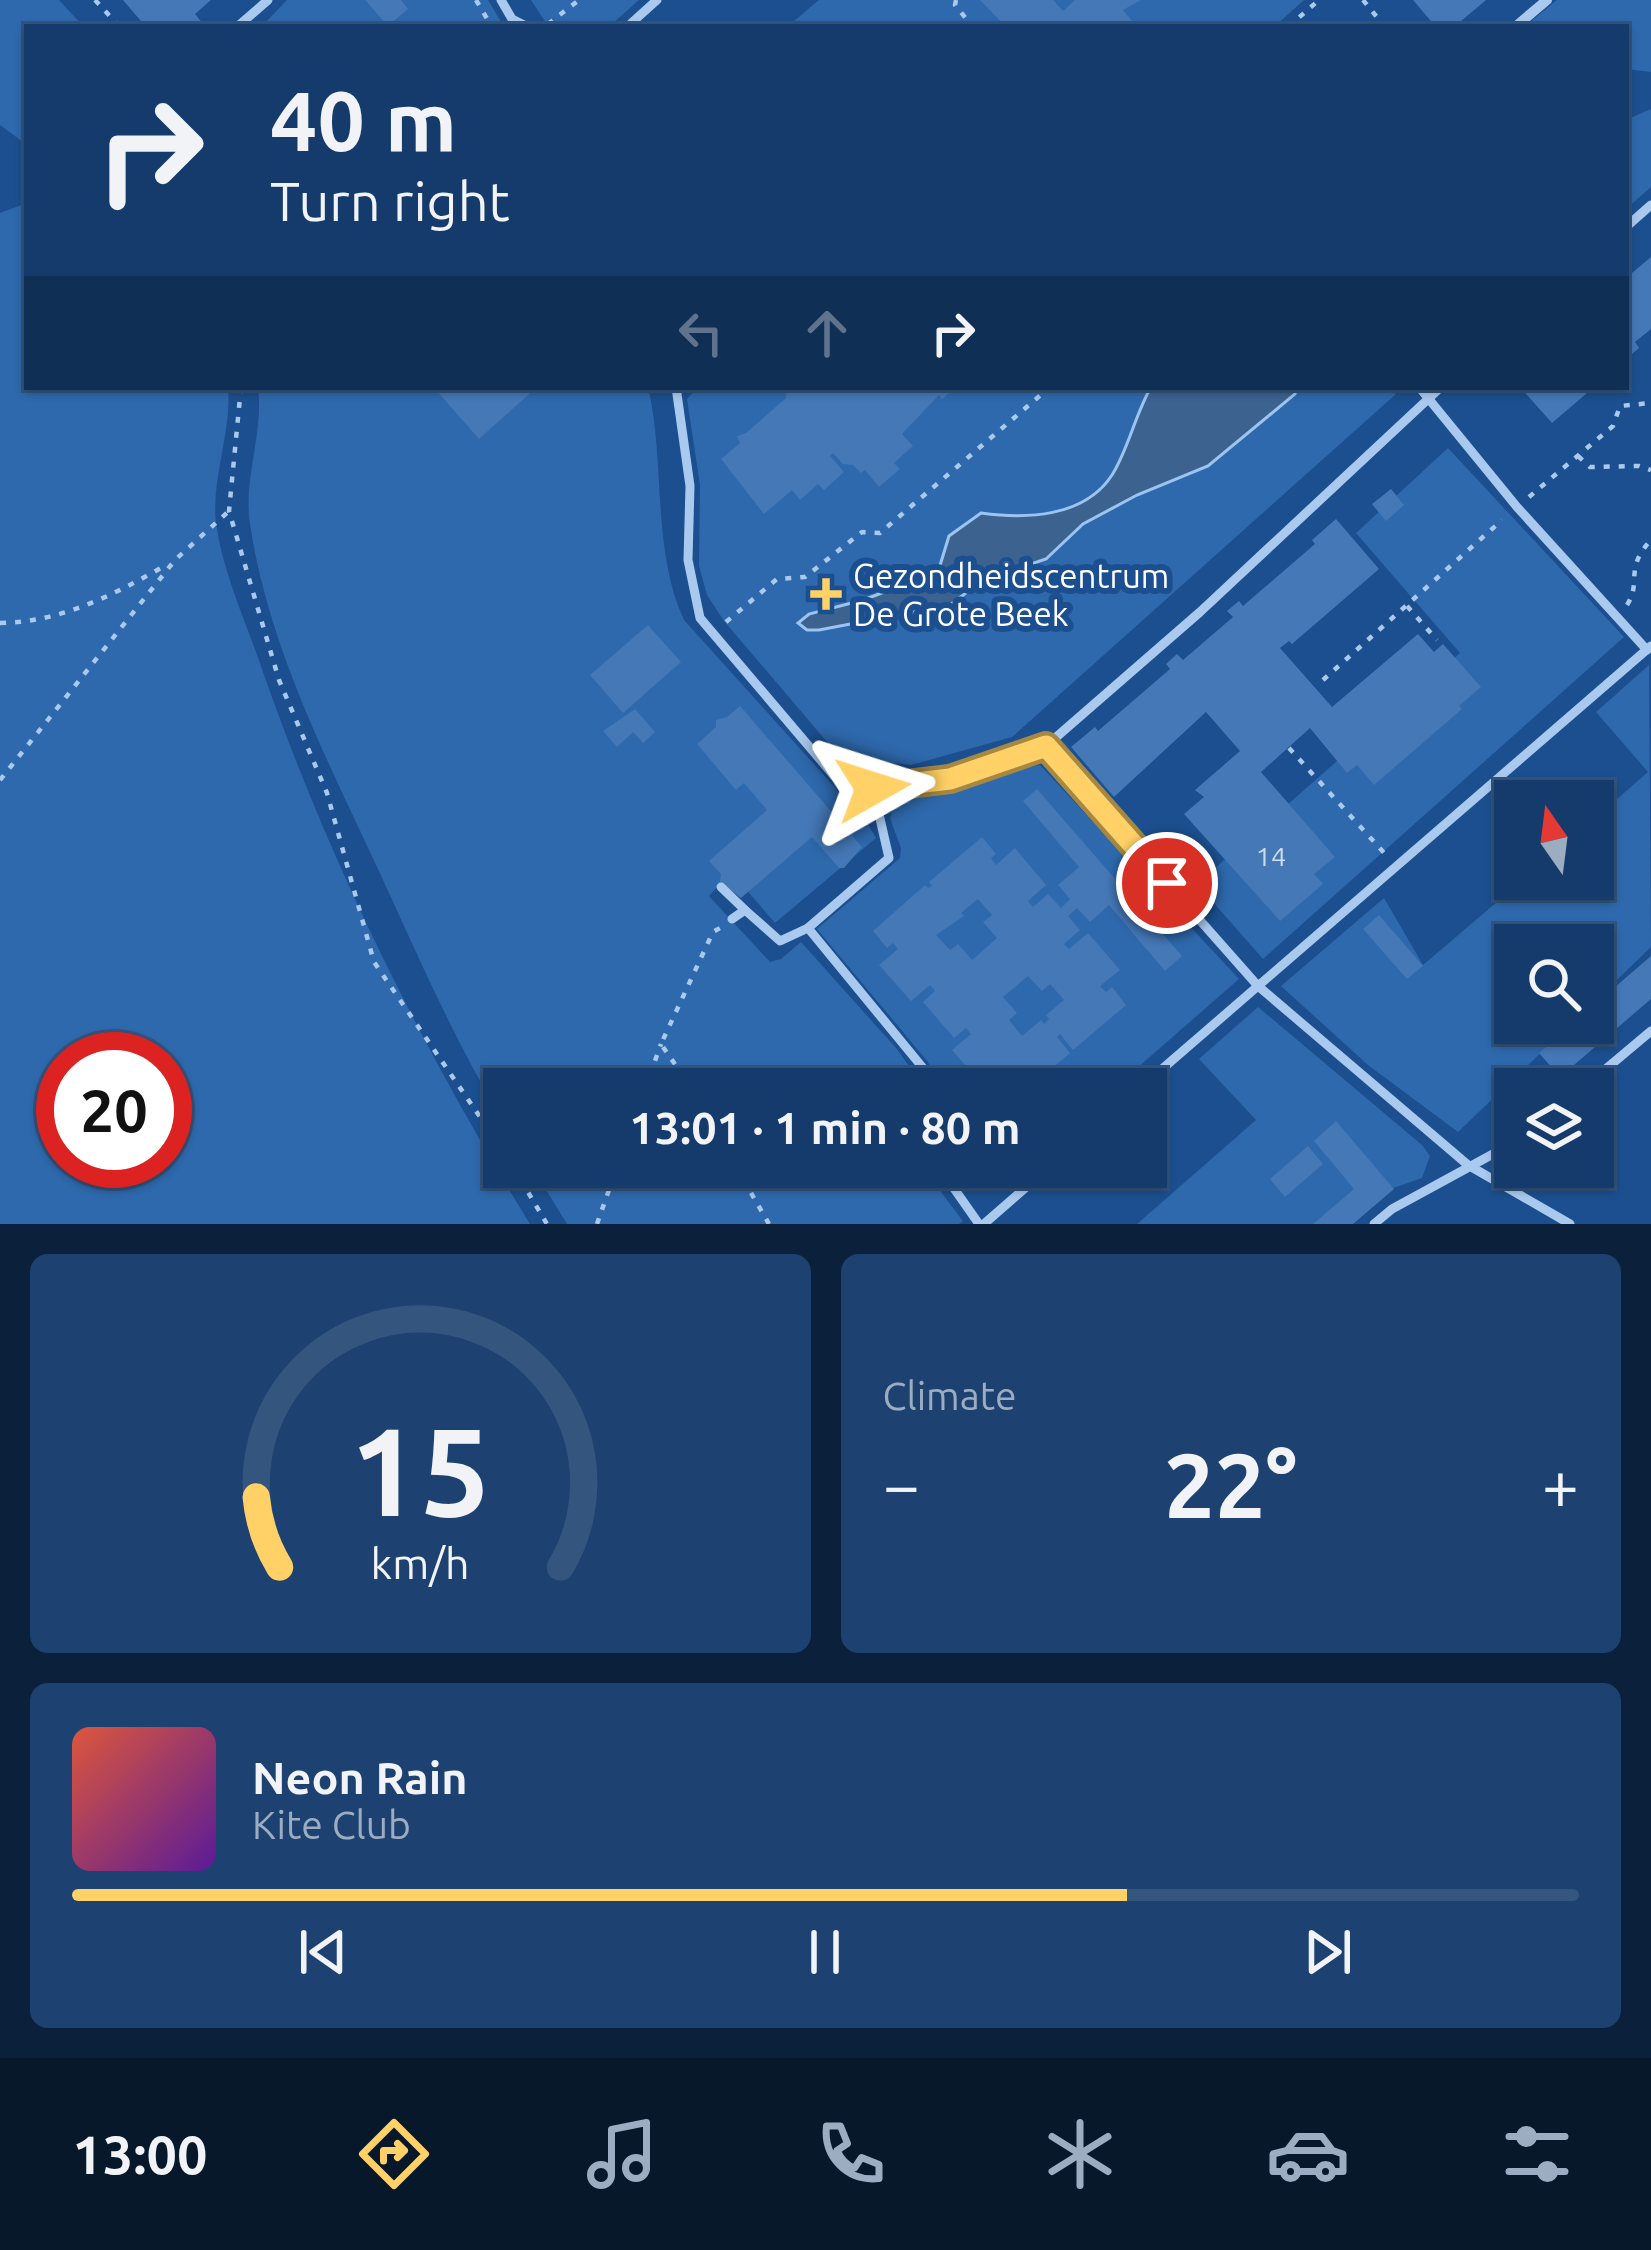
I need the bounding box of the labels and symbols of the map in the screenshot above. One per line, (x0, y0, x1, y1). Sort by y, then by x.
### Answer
place label: Gezondheidscentrum De Grote Beek (853, 557, 1169, 632)
marker: Gezondheidscentrum De Grote Beek (810, 578, 842, 610)
position arrow (810, 725, 936, 851)
north arrow (1494, 780, 1614, 900)
pin (1116, 832, 1218, 934)
house number: 14 (1256, 841, 1286, 871)
speed limit sign: 20 (36, 1032, 192, 1188)

